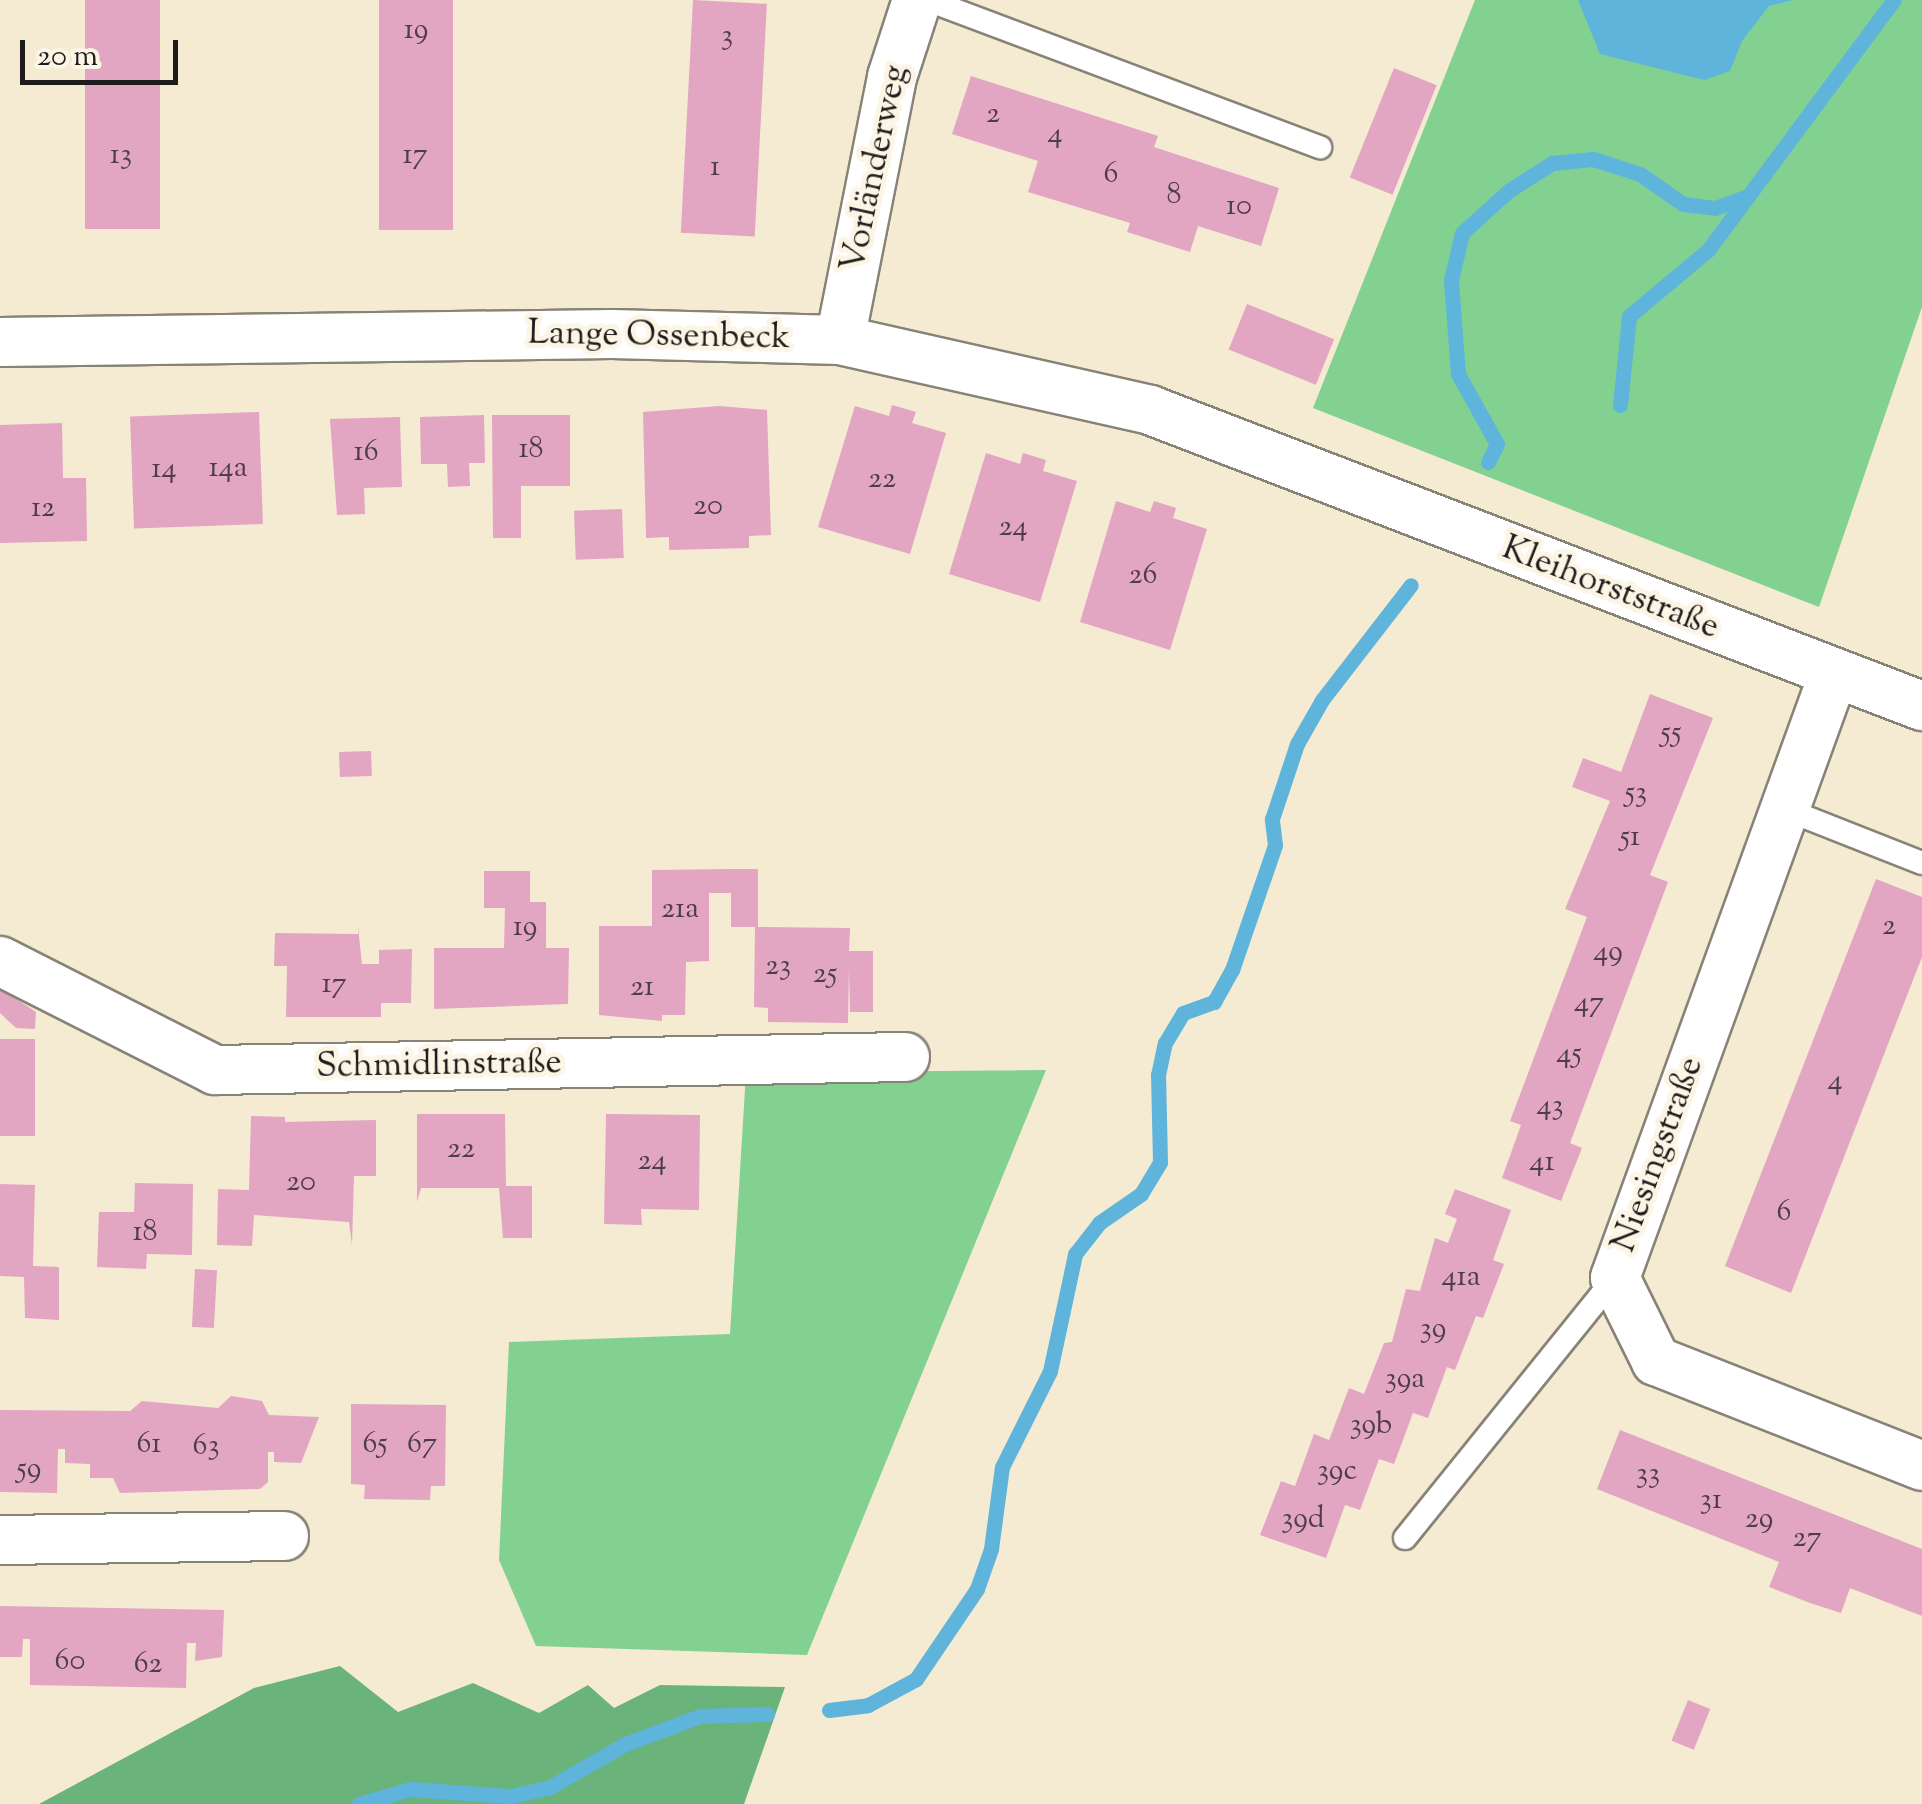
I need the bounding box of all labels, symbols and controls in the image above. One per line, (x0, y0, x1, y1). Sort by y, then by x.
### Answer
house number: 19 (404, 13, 428, 49)
house number: 3 (721, 19, 733, 55)
scale bar (25, 20, 182, 82)
text: 20 m (37, 36, 98, 79)
street label: Vorländerweg (834, 62, 918, 276)
house number: 2 (986, 97, 1000, 133)
house number: 4 (1047, 117, 1063, 153)
house number: 13 (110, 138, 132, 174)
house number: 17 (402, 138, 428, 174)
house number: 1 (710, 150, 720, 186)
house number: 6 (1104, 157, 1118, 193)
house number: 8 (1167, 178, 1181, 214)
house number: 10 (1226, 189, 1252, 225)
street label: Lange Ossenbeck (527, 314, 791, 360)
house number: 18 (518, 432, 544, 468)
house number: 16 (353, 435, 379, 471)
house number: 14a (208, 451, 248, 487)
house number: 14 (151, 452, 177, 488)
house number: 22 (868, 462, 896, 498)
house number: 20 (693, 489, 723, 525)
house number: 12 (31, 491, 55, 527)
house number: 24 (998, 510, 1028, 546)
street label: Kleihorststraße (1496, 528, 1724, 650)
house number: 26 (1129, 558, 1157, 594)
house number: 55 (1661, 716, 1681, 752)
house number: 53 (1625, 776, 1647, 812)
house number: 51 (1620, 820, 1640, 856)
house number: 21a (661, 892, 699, 928)
house number: 2 (1882, 909, 1896, 945)
house number: 19 (513, 910, 537, 946)
house number: 49 (1593, 935, 1623, 971)
house number: 23 (765, 949, 791, 985)
house number: 25 (813, 957, 837, 993)
house number: 17 (321, 967, 347, 1003)
house number: 21 (630, 970, 654, 1006)
house number: 47 (1574, 986, 1604, 1022)
house number: 45 (1556, 1037, 1582, 1073)
street label: Schmidlinstraße (316, 1043, 562, 1089)
street label: Niesingstraße (1604, 1052, 1714, 1258)
house number: 4 (1827, 1064, 1843, 1100)
house number: 43 (1536, 1089, 1564, 1125)
house number: 22 (447, 1132, 475, 1168)
house number: 24 (637, 1144, 667, 1180)
house number: 41 (1529, 1145, 1555, 1181)
house number: 20 (286, 1165, 316, 1201)
house number: 6 (1777, 1195, 1791, 1231)
house number: 18 (132, 1215, 158, 1251)
house number: 41a (1441, 1260, 1481, 1296)
house number: 39 (1420, 1312, 1446, 1348)
house number: 39a (1385, 1362, 1425, 1398)
house number: 39b (1350, 1408, 1392, 1444)
house number: 61 (137, 1427, 161, 1463)
house number: 65 (362, 1427, 388, 1463)
house number: 67 (407, 1427, 437, 1463)
house number: 63 (192, 1429, 220, 1465)
house number: 59 (17, 1452, 41, 1488)
house number: 39c (1317, 1454, 1357, 1490)
house number: 33 (1636, 1457, 1660, 1493)
house number: 31 (1700, 1483, 1722, 1519)
house number: 39d (1281, 1502, 1325, 1538)
house number: 29 (1745, 1502, 1773, 1538)
house number: 27 (1792, 1521, 1822, 1557)
house number: 60 (55, 1644, 85, 1680)
house number: 62 (134, 1647, 162, 1683)

